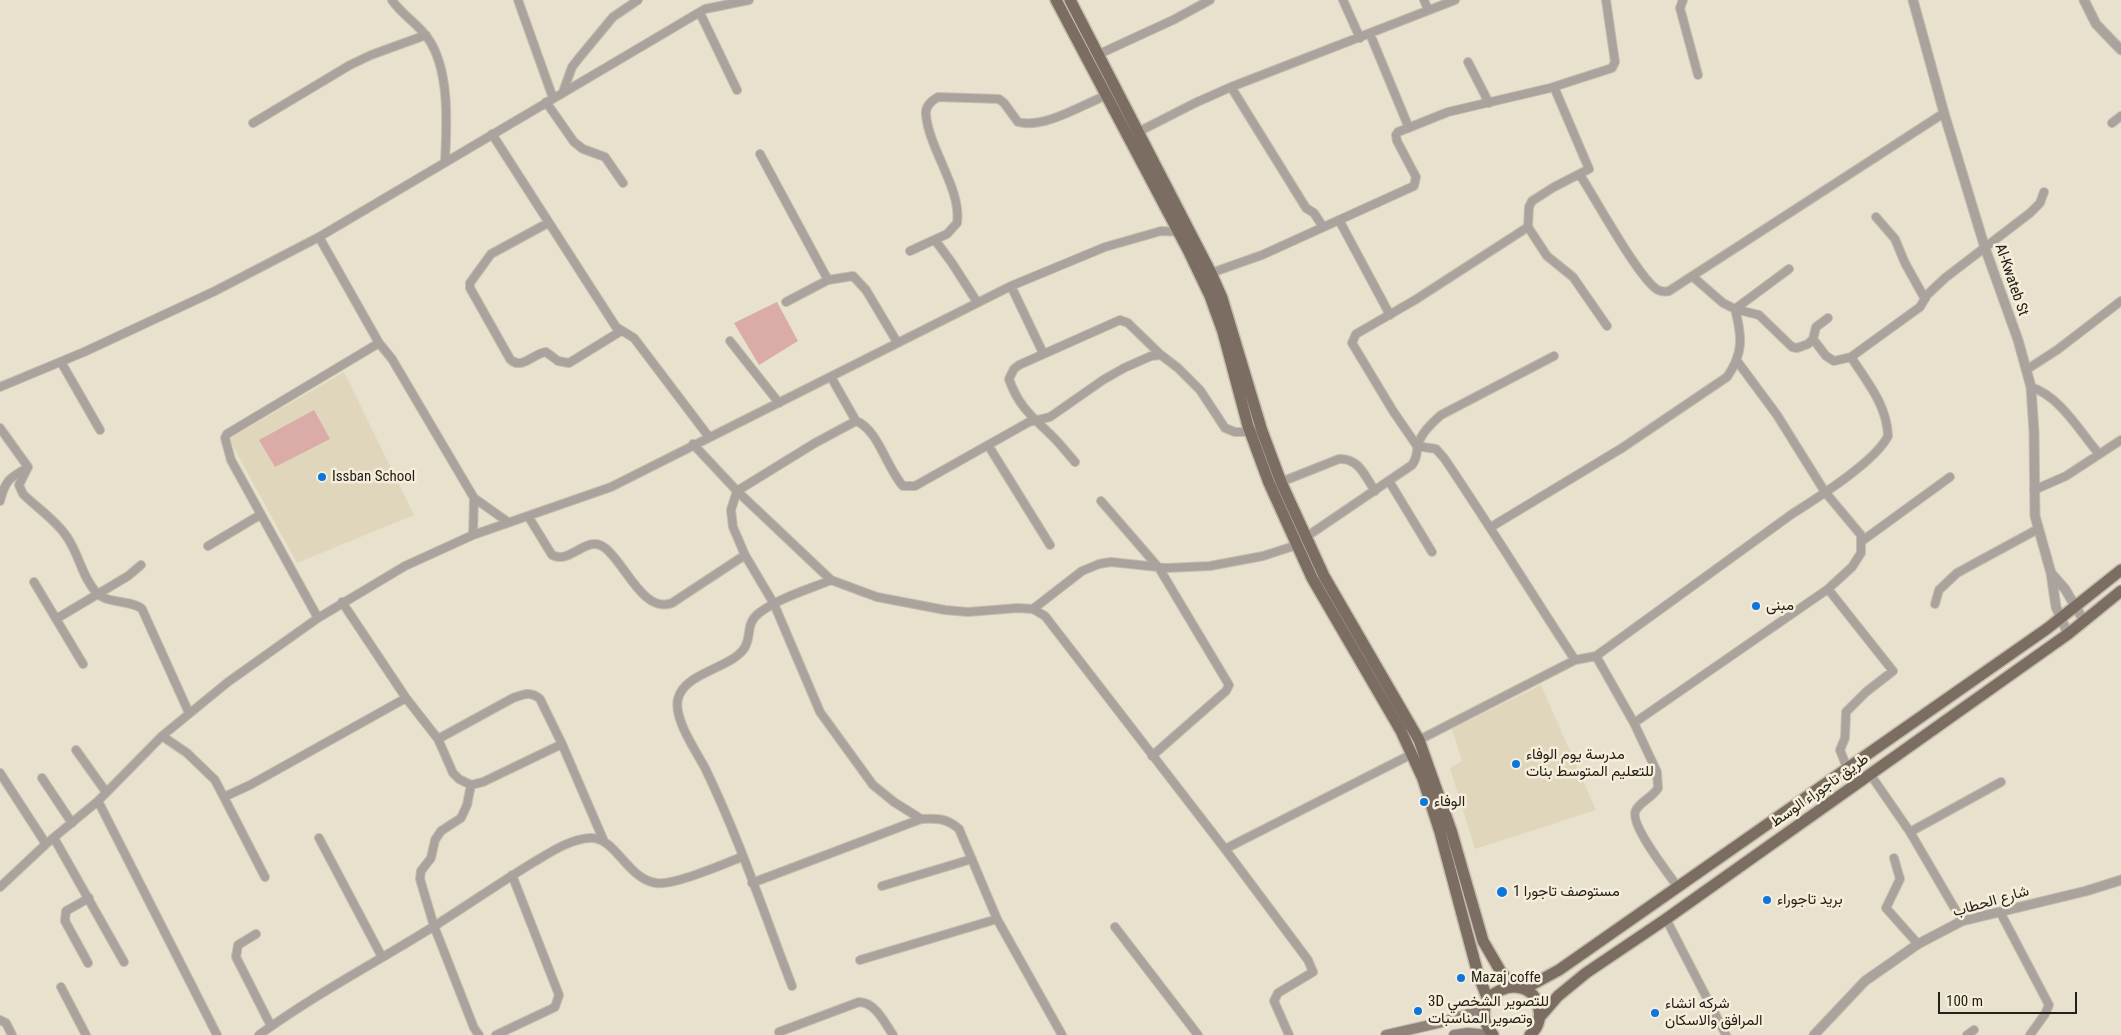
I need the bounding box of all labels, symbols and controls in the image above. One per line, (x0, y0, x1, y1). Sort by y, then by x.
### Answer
street label: Al-Kwateb St (1990, 242, 2032, 318)
place label: Issban School (332, 468, 415, 486)
marker: Issban School (316, 471, 328, 483)
place label: مبنى (1766, 597, 1794, 615)
marker: مبنى (1750, 600, 1762, 612)
place label: مدرسة يوم الوفاء للتعليم المتوسط بنات (1526, 746, 1654, 781)
street label: طريق تاجوراء الوسط (1767, 750, 1873, 832)
marker: مدرسة يوم الوفاء للتعليم المتوسط بنات (1510, 758, 1522, 770)
place label: الوفاء (1434, 793, 1465, 811)
marker: الوفاء (1418, 796, 1430, 808)
street label: شارع الحطاب (1951, 882, 2031, 922)
place label: مستوصف تاجورا 1 (1513, 883, 1620, 901)
marker: مستوصف تاجورا 1 (1495, 885, 1509, 899)
place label: بريد تاجوراء (1777, 891, 1843, 909)
marker: بريد تاجوراء (1761, 894, 1773, 906)
place label: Mazaj coffe (1471, 969, 1541, 987)
marker: Mazaj coffe (1455, 972, 1467, 984)
scale bar (1941, 982, 2080, 1014)
text: 100 m (1946, 992, 1983, 1010)
place label: 3D للتصوير الشخصي وتصوير المناسبات (1428, 993, 1549, 1028)
place label: شركه انشاء المرافق والاسكان (1665, 995, 1762, 1030)
marker: 3D للتصوير الشخصي وتصوير المناسبات (1412, 1005, 1424, 1017)
marker: شركه انشاء المرافق والاسكان (1649, 1007, 1661, 1019)

